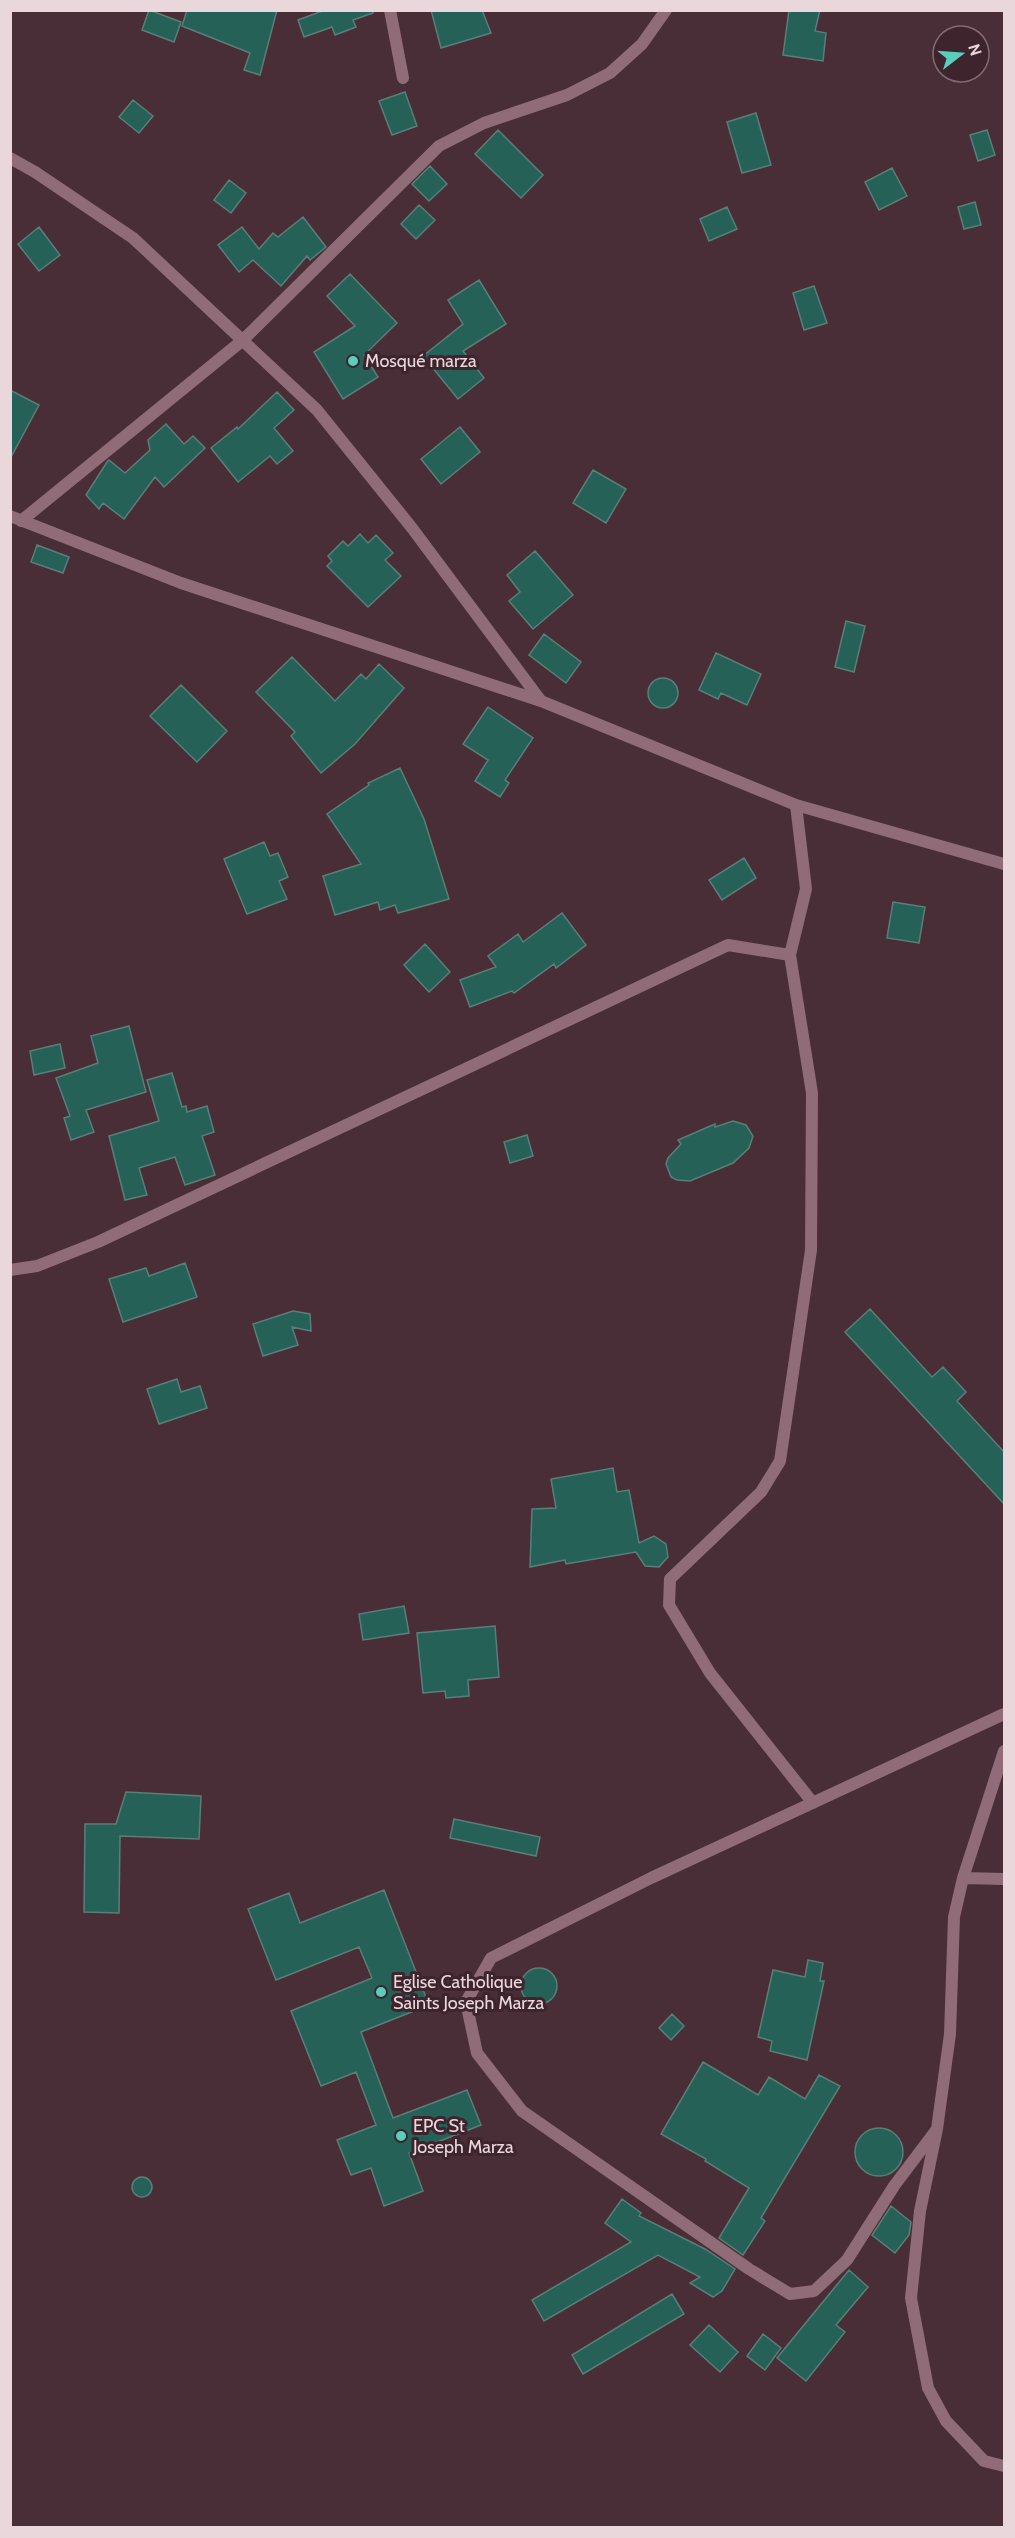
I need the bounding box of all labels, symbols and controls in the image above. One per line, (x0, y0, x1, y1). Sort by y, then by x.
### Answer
north arrow (931, 24, 991, 84)
text: N (964, 42, 986, 58)
place label: Mosqué marza (365, 350, 477, 372)
marker: Mosqué marza (346, 354, 360, 368)
place label: Eglise Catholique Saints Joseph Marza (393, 1971, 545, 2014)
marker: Eglise Catholique Saints Joseph Marza (374, 1985, 388, 1999)
place label: EPC St Joseph Marza (412, 2115, 514, 2158)
marker: EPC St Joseph Marza (394, 2129, 408, 2143)

